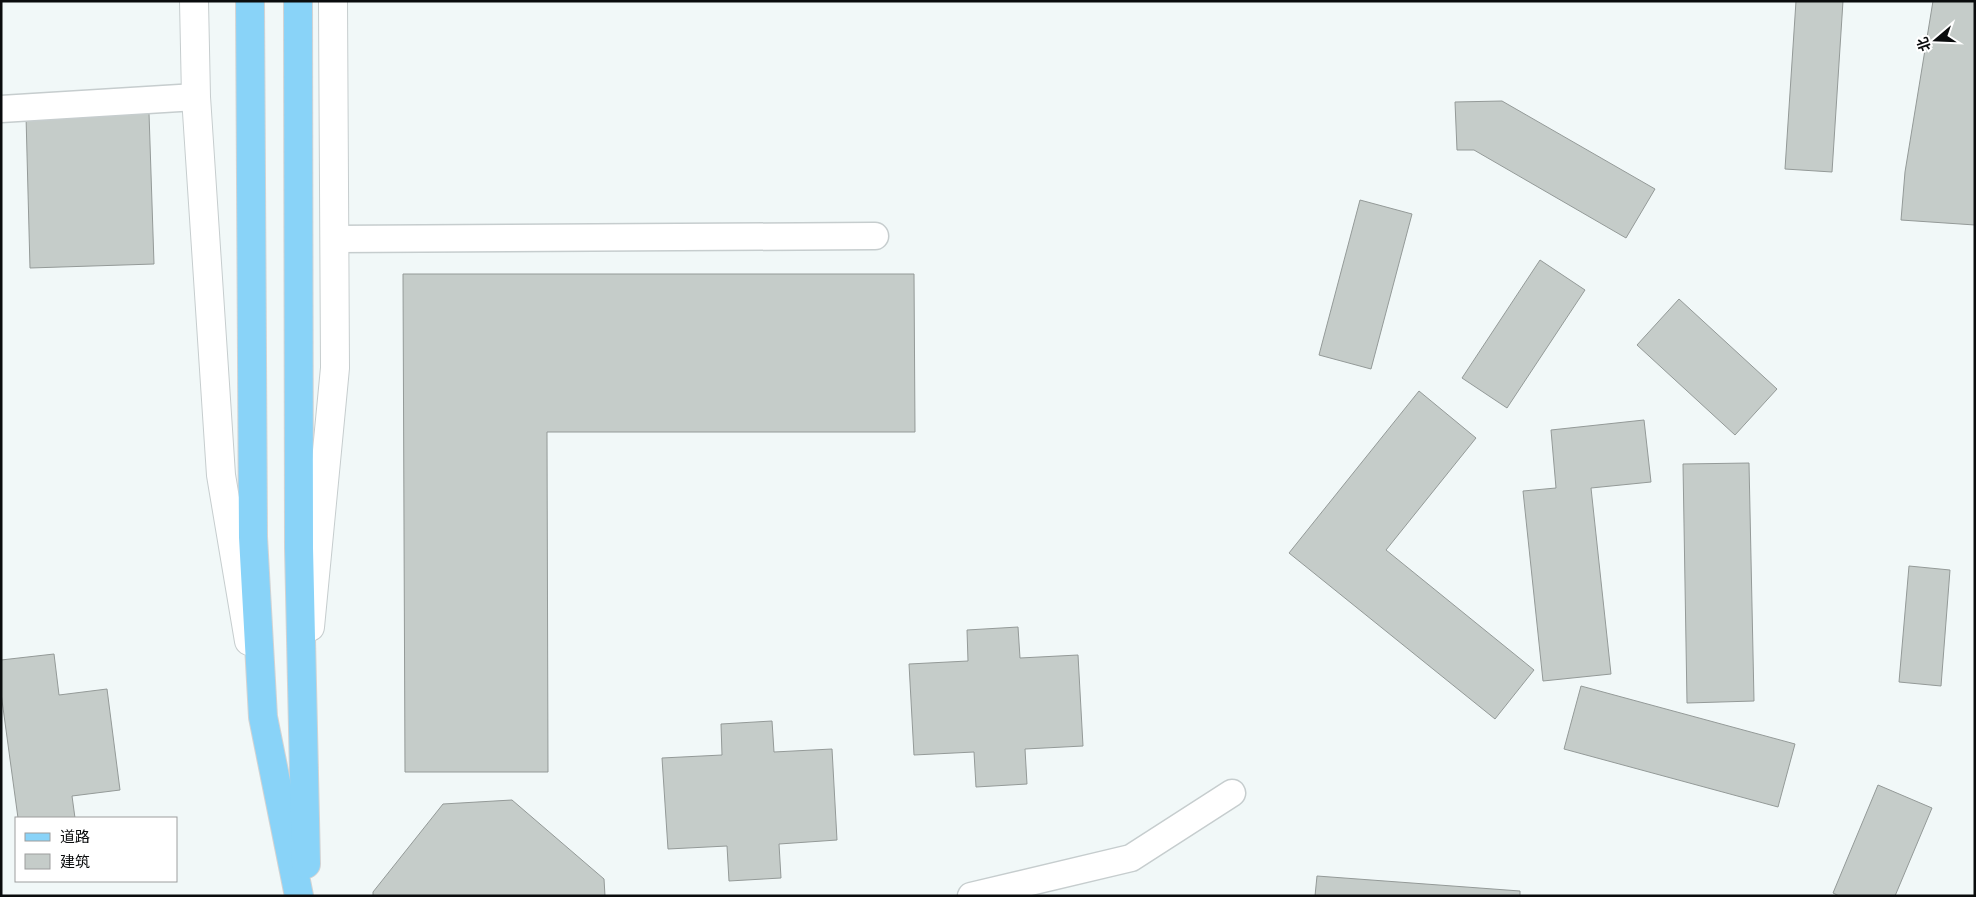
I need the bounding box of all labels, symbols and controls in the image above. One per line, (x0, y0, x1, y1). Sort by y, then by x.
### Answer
north arrow (1911, 15, 1961, 65)
text: 北 (1912, 35, 1934, 54)
legend (15, 817, 178, 882)
text: 道路 (60, 826, 90, 847)
text: 建筑 (60, 851, 90, 872)

